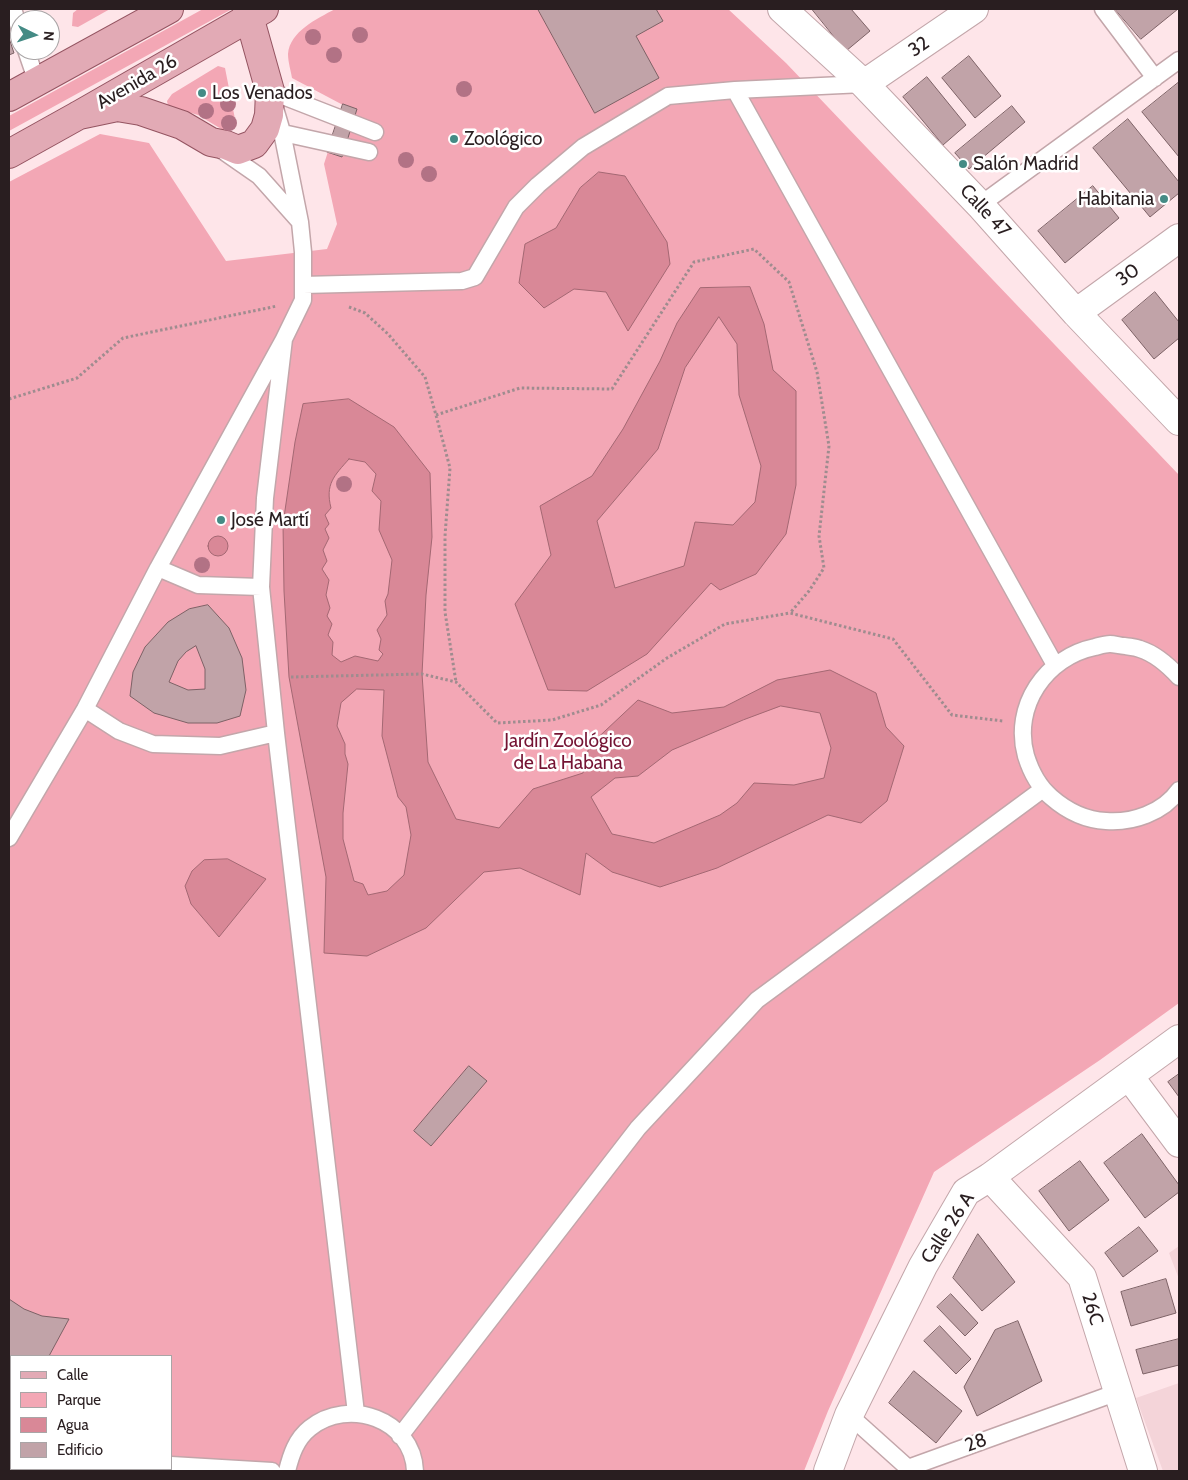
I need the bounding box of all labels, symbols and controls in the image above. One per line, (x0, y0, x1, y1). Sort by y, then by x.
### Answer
north arrow (10, 10, 60, 60)
text: N (40, 30, 58, 42)
street label: 32 (904, 32, 934, 62)
street label: Avenida 26 (93, 50, 181, 114)
place label: Los Venados (212, 82, 313, 104)
marker: Los Venados (196, 87, 208, 99)
place label: Zoológico (464, 128, 542, 150)
marker: Zoológico (448, 133, 460, 145)
place label: Salón Madrid (973, 153, 1079, 175)
marker: Salón Madrid (957, 158, 969, 170)
street label: Calle 47 (955, 180, 1015, 242)
place label: Habitania (1078, 188, 1154, 210)
marker: Habitania (1158, 193, 1170, 205)
street label: 30 (1112, 259, 1144, 291)
place label: José Martí (231, 509, 309, 531)
marker: José Martí (215, 514, 227, 526)
park label: Jardín Zoológico de La Habana (504, 730, 632, 774)
street label: Calle 26 A (917, 1188, 979, 1268)
street label: 26C (1076, 1290, 1108, 1328)
legend (10, 1355, 172, 1470)
text: Calle (57, 1366, 88, 1384)
text: Parque (57, 1391, 101, 1409)
text: Agua (57, 1416, 89, 1434)
street label: 28 (962, 1429, 990, 1457)
text: Edificio (57, 1441, 103, 1459)

